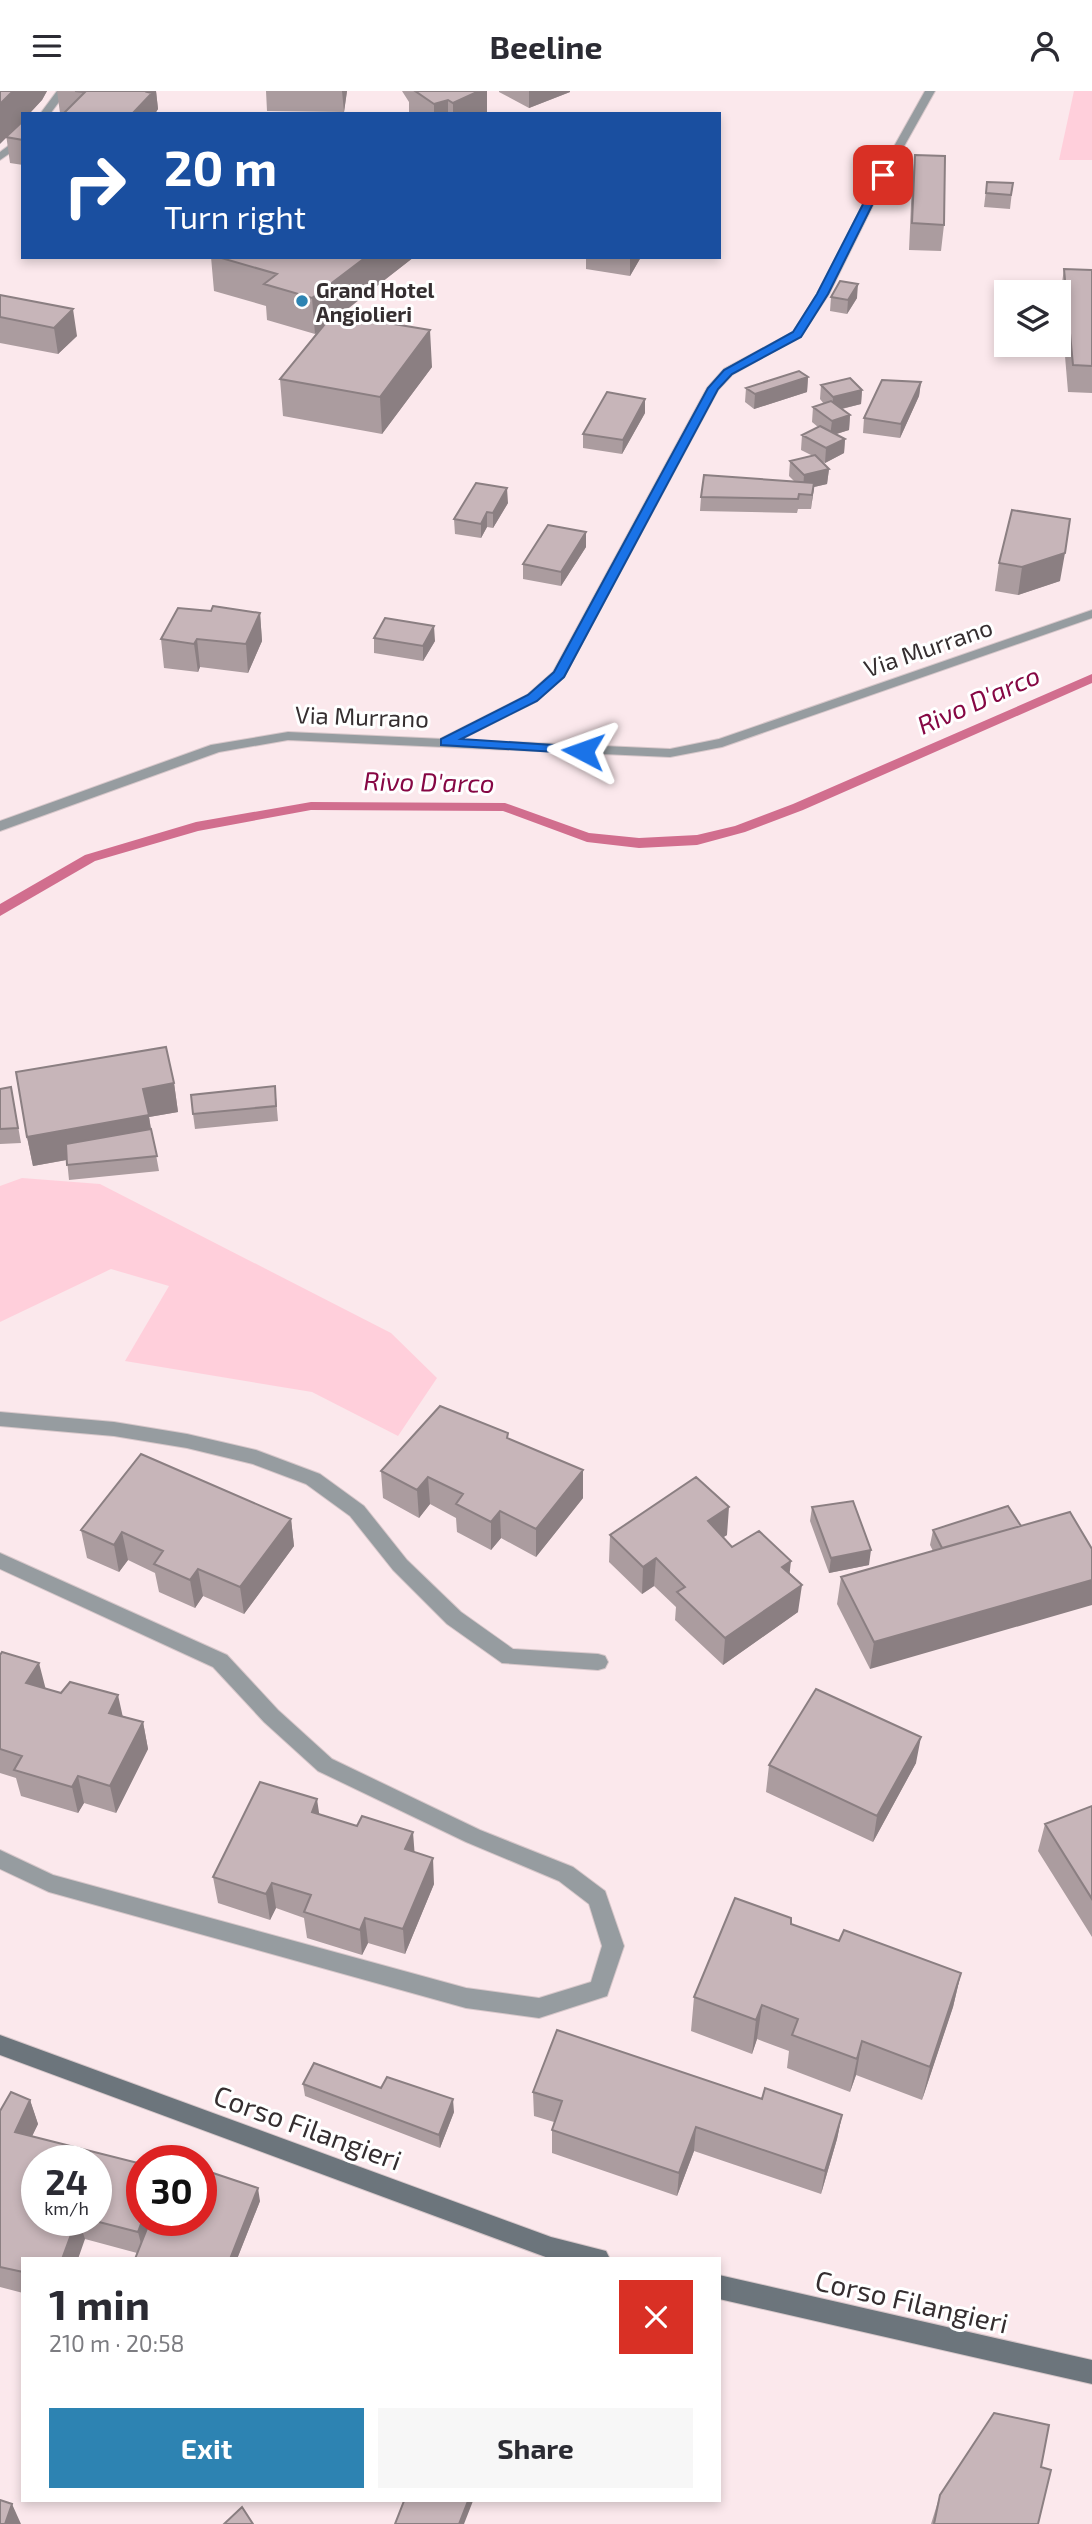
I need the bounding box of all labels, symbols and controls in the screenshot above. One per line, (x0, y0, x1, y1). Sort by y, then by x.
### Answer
icon: menu (28, 27, 66, 65)
text: Beeline (489, 27, 603, 65)
icon: person (1026, 27, 1064, 65)
text: 20 m (164, 137, 277, 196)
icon: right (49, 140, 140, 231)
pin (853, 145, 913, 205)
icon: arrive (864, 156, 902, 194)
text: Turn right (164, 197, 306, 235)
place label: Grand Hotel Angiolieri (316, 277, 434, 326)
map controls (994, 280, 1071, 357)
button: layers (994, 280, 1071, 357)
marker: Grand Hotel Angiolieri (294, 293, 310, 309)
street label: Via Murrano (860, 612, 996, 682)
water label: Rivo D'arco (912, 658, 1044, 740)
street label: Via Murrano (295, 699, 429, 733)
position arrow (546, 714, 620, 788)
water label: Rivo D'arco (363, 764, 495, 798)
street label: Corso Filangieri (210, 2077, 406, 2177)
speed limit sign: 30 (126, 2145, 217, 2236)
text: 24 (45, 2160, 88, 2202)
text: km/h (44, 2197, 89, 2219)
street label: Corso Filangieri (812, 2262, 1012, 2340)
text: 1 min (49, 2278, 150, 2328)
button: close (619, 2280, 693, 2354)
text: 210 m · 20:58 (49, 2329, 184, 2357)
button: Exit (49, 2408, 364, 2488)
button: Share (378, 2408, 693, 2488)

